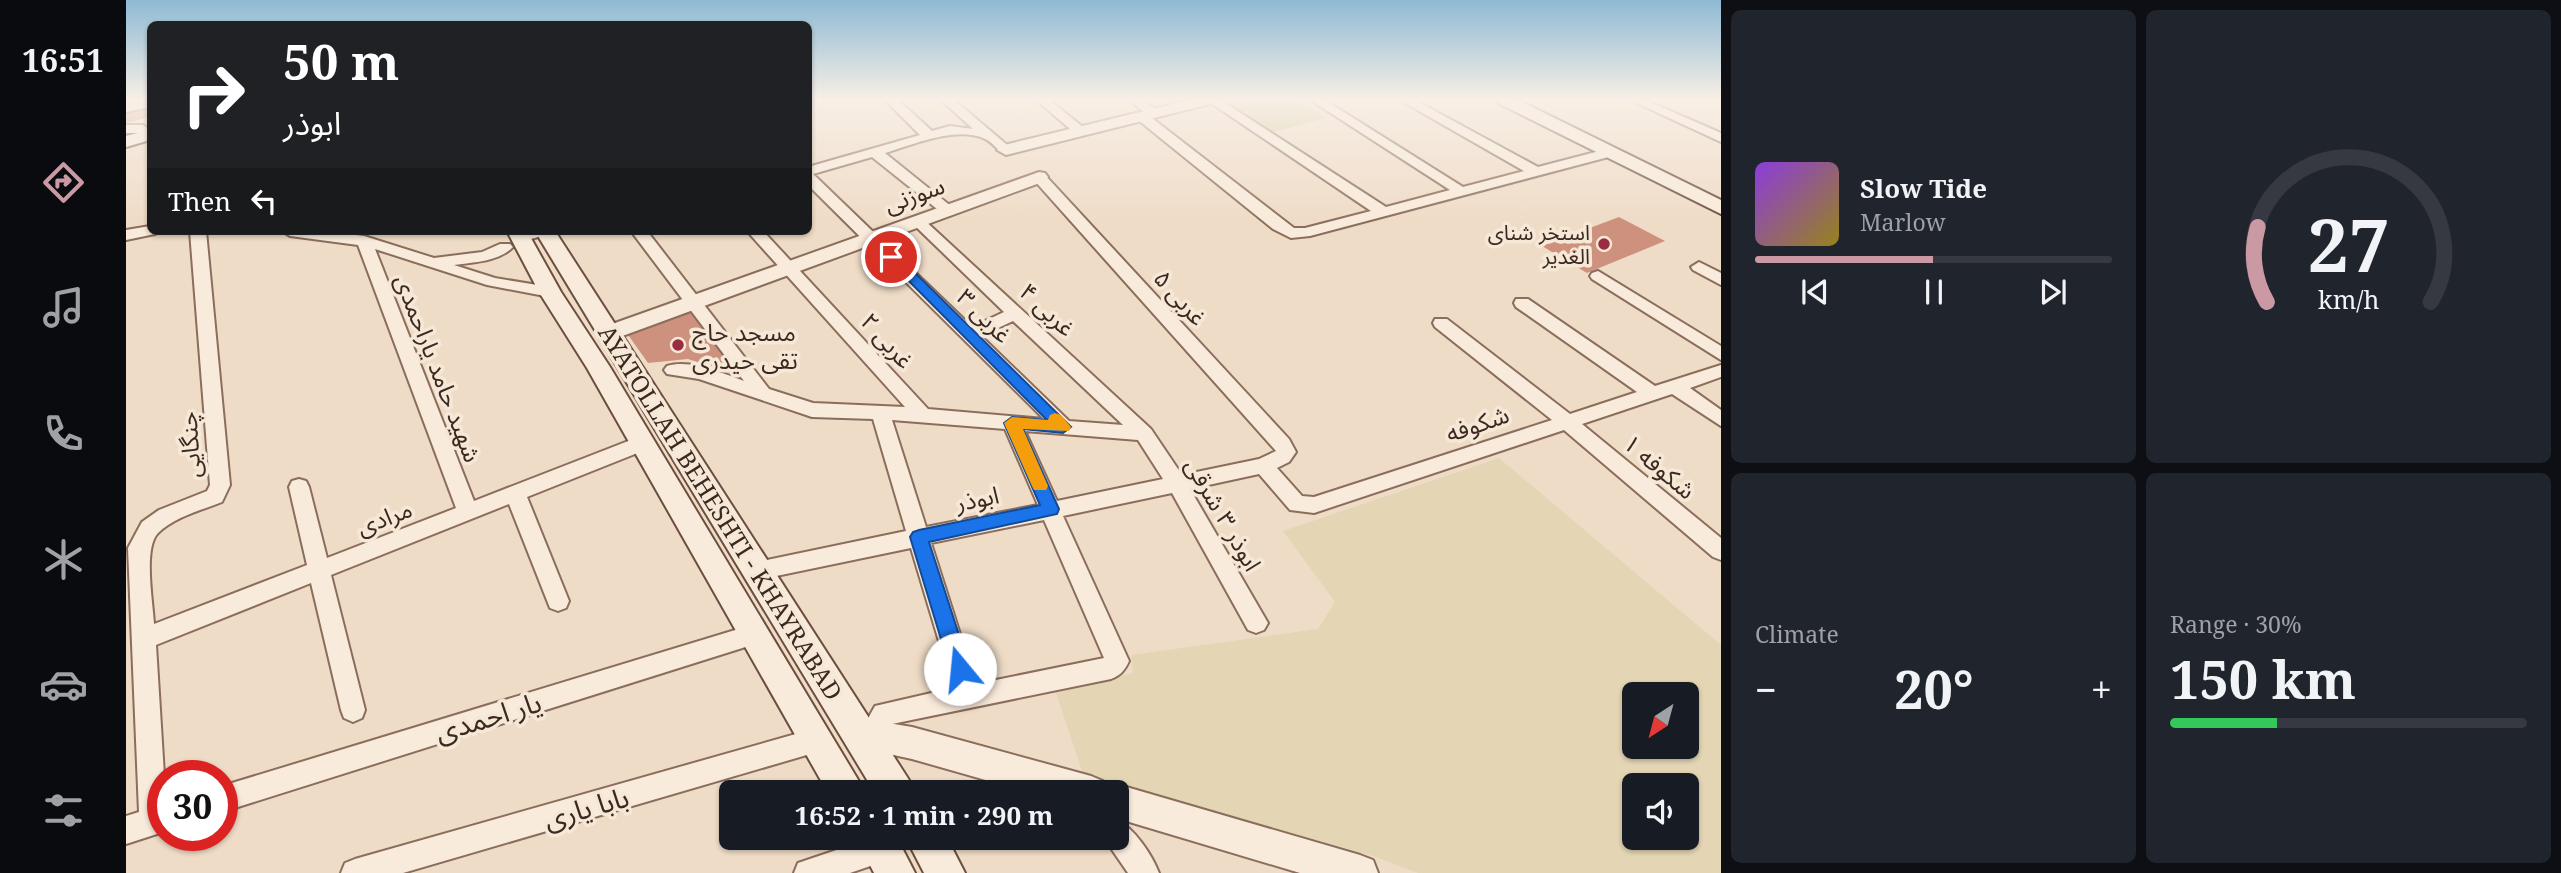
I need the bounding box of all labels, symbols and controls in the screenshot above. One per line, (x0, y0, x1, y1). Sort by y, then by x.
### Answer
text: 50 m (283, 28, 399, 94)
text: 16:51 (22, 38, 104, 81)
icon: right (168, 49, 259, 140)
text: ابوذر (283, 101, 341, 144)
icon: directions (39, 158, 88, 207)
street label: سوزنی (879, 168, 949, 220)
text: Slow Tide (1860, 170, 1987, 206)
icon: left (245, 182, 283, 220)
text: Then (168, 183, 231, 219)
text: 27 (2307, 195, 2390, 294)
text: Marlow (1860, 206, 1946, 238)
place label: استخر شنای الغدیر (1488, 218, 1590, 270)
pin (861, 227, 921, 287)
marker: استخر شنای الغدیر (1596, 236, 1612, 252)
icon: arrive (872, 238, 910, 276)
street label: غربی ۵ (1147, 262, 1215, 332)
street label: شهید حامد یاراحمدی (388, 269, 490, 467)
icon: previous (1796, 273, 1834, 311)
icon: pause (1915, 273, 1953, 311)
icon: next (2034, 273, 2072, 311)
street label: غربی ۴ (1013, 275, 1083, 343)
street label: غربی ۳ (950, 280, 1020, 350)
text: km/h (2318, 282, 2379, 316)
icon: music (39, 283, 88, 332)
street label: غربی ۲ (854, 305, 922, 375)
place label: مسجد حاج تقی حیدری (692, 315, 798, 376)
street label: AYATOLLAH BEHESHTI - KHAYRABAD (591, 318, 851, 706)
marker: مسجد حاج تقی حیدری (670, 337, 686, 353)
street label: شکوفه (1441, 397, 1513, 449)
icon: phone (39, 409, 88, 458)
street label: چنگایی (170, 411, 208, 479)
street label: شکوفه ۱ (1617, 426, 1703, 506)
street label: ابوذر ۳ شرقی (1178, 451, 1270, 577)
street label: ابوذر (951, 477, 1002, 519)
street label: مرادی (352, 491, 416, 543)
icon: climate (39, 535, 88, 584)
text: Range · 30% (2170, 608, 2302, 640)
text: Climate (1755, 618, 1839, 650)
position arrow (923, 632, 997, 706)
text: 150 km (2170, 643, 2356, 714)
text: 20° (1894, 653, 1974, 724)
icon: car (39, 660, 88, 709)
text: − (1755, 663, 1777, 715)
text: + (2091, 663, 2112, 715)
street label: یار احمدی (430, 682, 546, 750)
north arrow (1622, 682, 1699, 760)
map controls (1622, 682, 1699, 850)
speed limit sign: 30 (147, 760, 238, 851)
button: sound (1622, 773, 1699, 850)
street label: بابا یاری (539, 777, 633, 837)
icon: filters (39, 786, 88, 835)
text: 16:52 · 1 min · 290 m (794, 797, 1054, 833)

